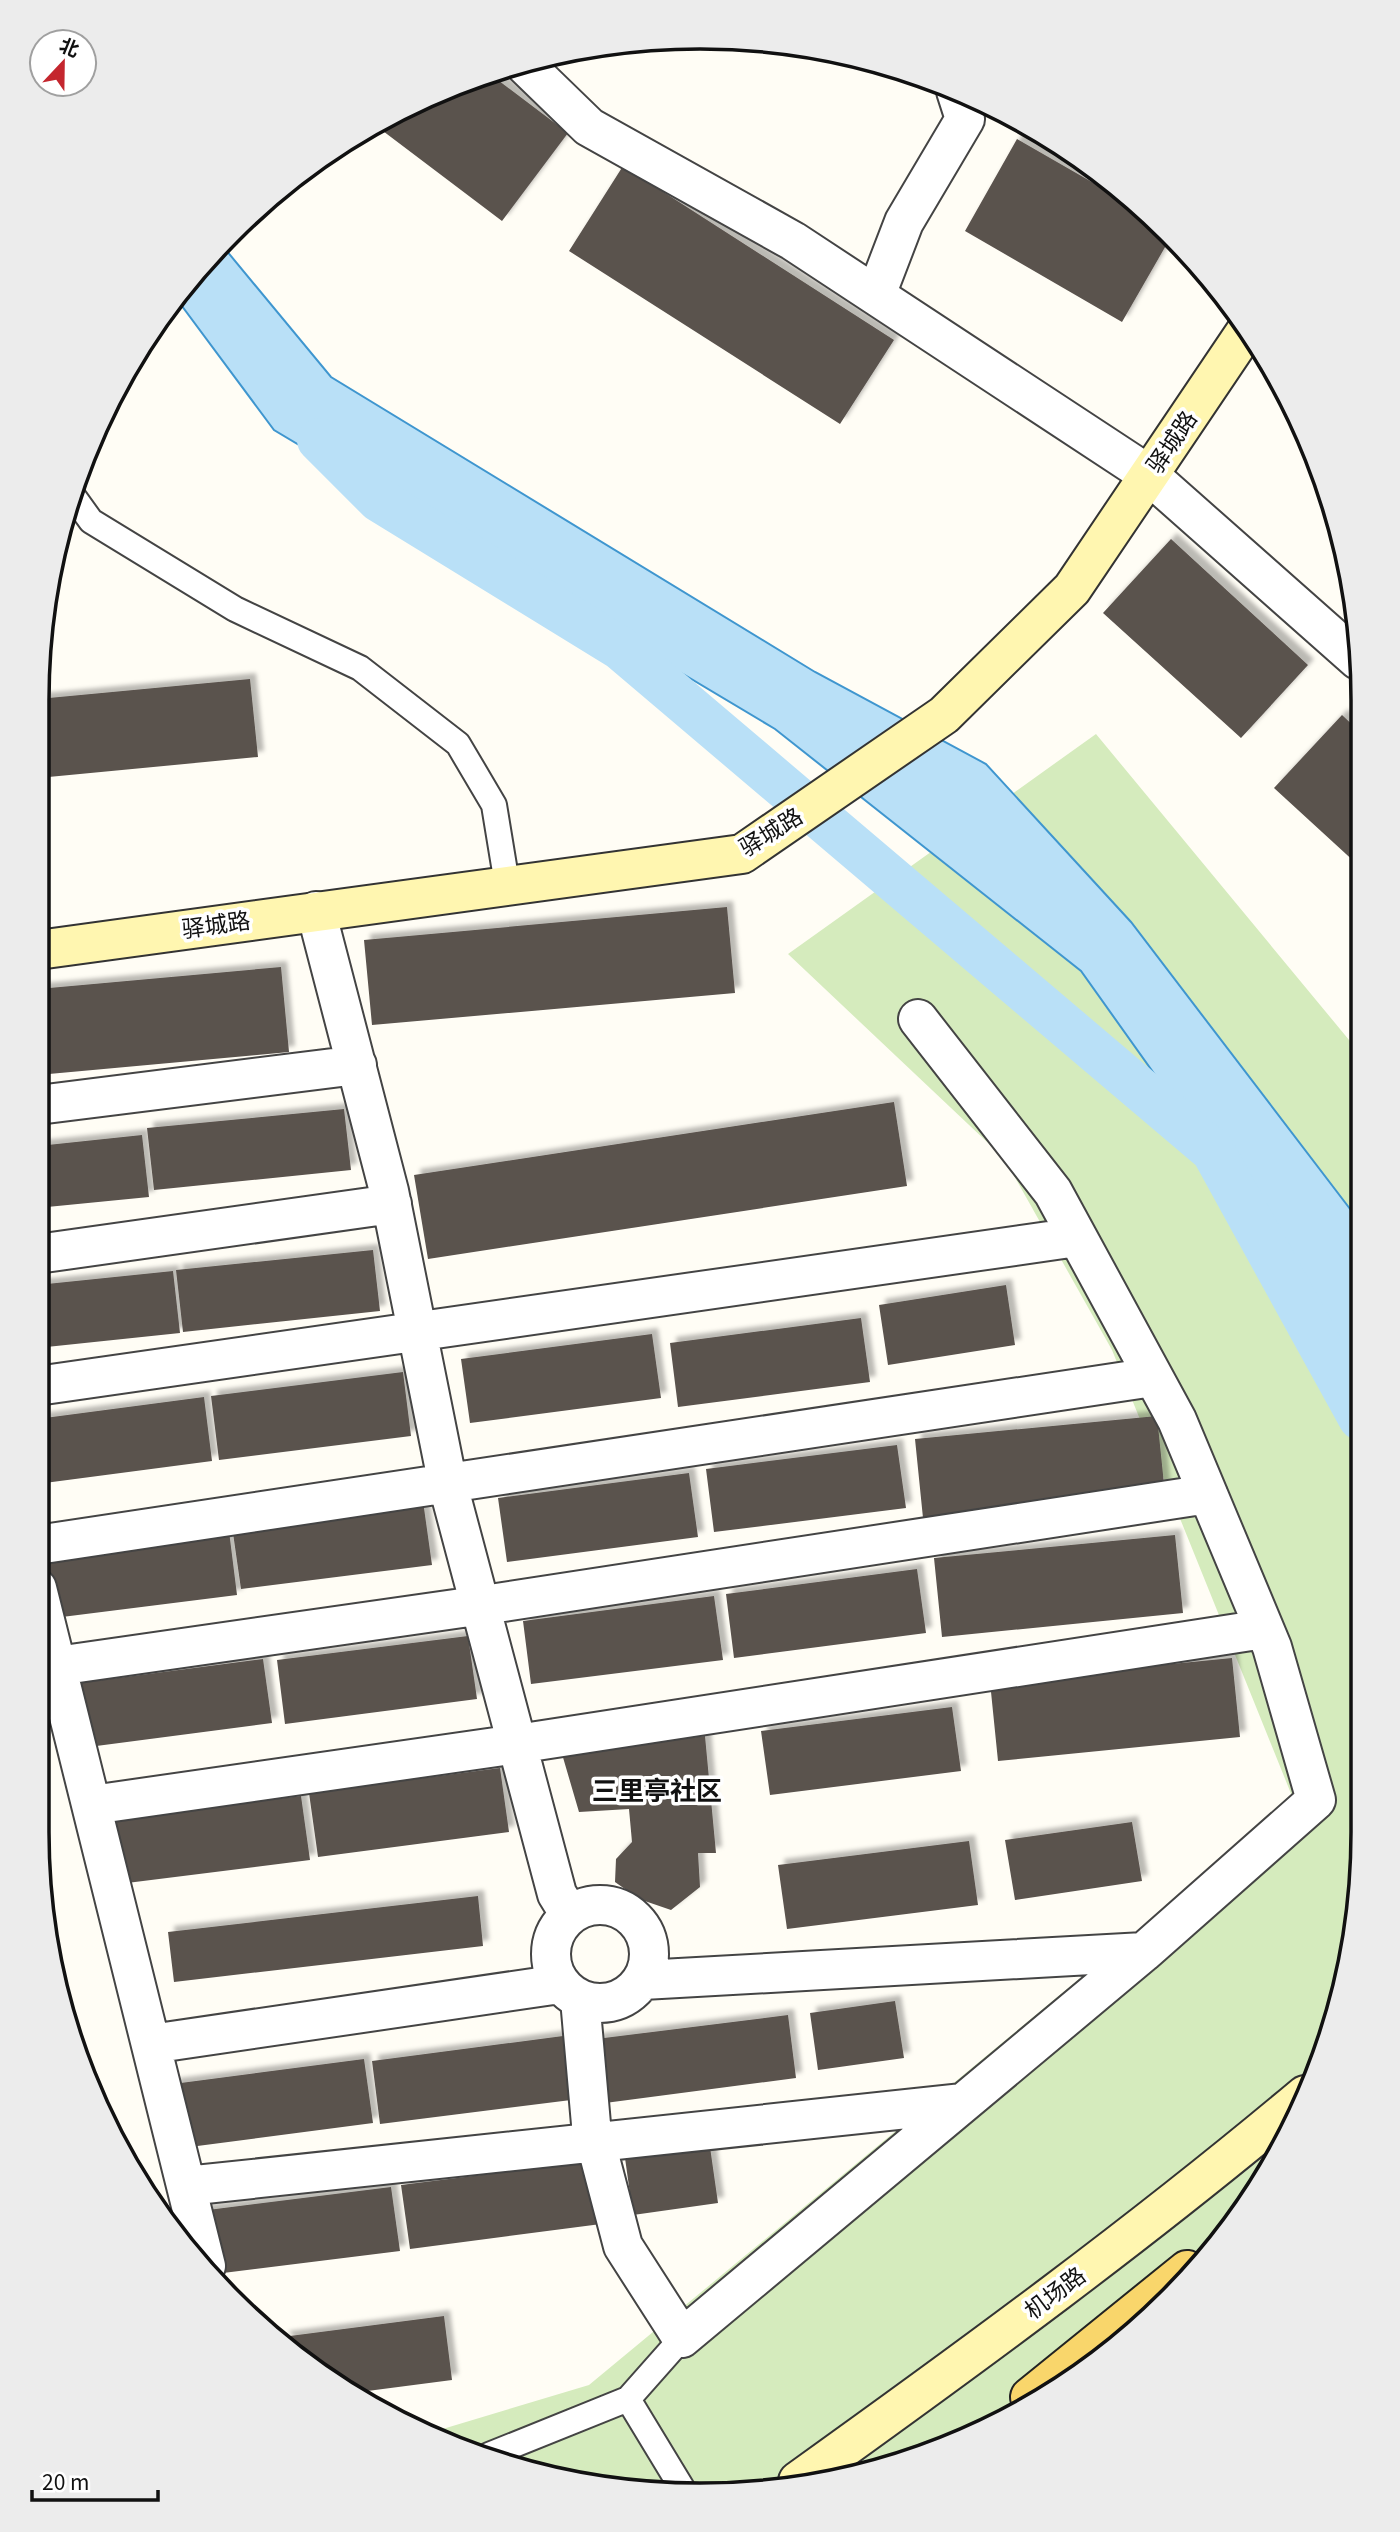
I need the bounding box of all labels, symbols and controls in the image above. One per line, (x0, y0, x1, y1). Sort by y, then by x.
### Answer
north arrow (28, 28, 98, 98)
text: 北 (56, 30, 84, 62)
street label: 驿城路 (1137, 403, 1204, 479)
street label: 驿城路 (732, 798, 808, 863)
street label: 驿城路 (179, 901, 252, 945)
district label: 三里亭社区 (592, 1770, 722, 1807)
street label: 机场路 (1016, 2257, 1092, 2326)
scale bar (32, 2458, 158, 2502)
text: 20 m (42, 2466, 89, 2496)

